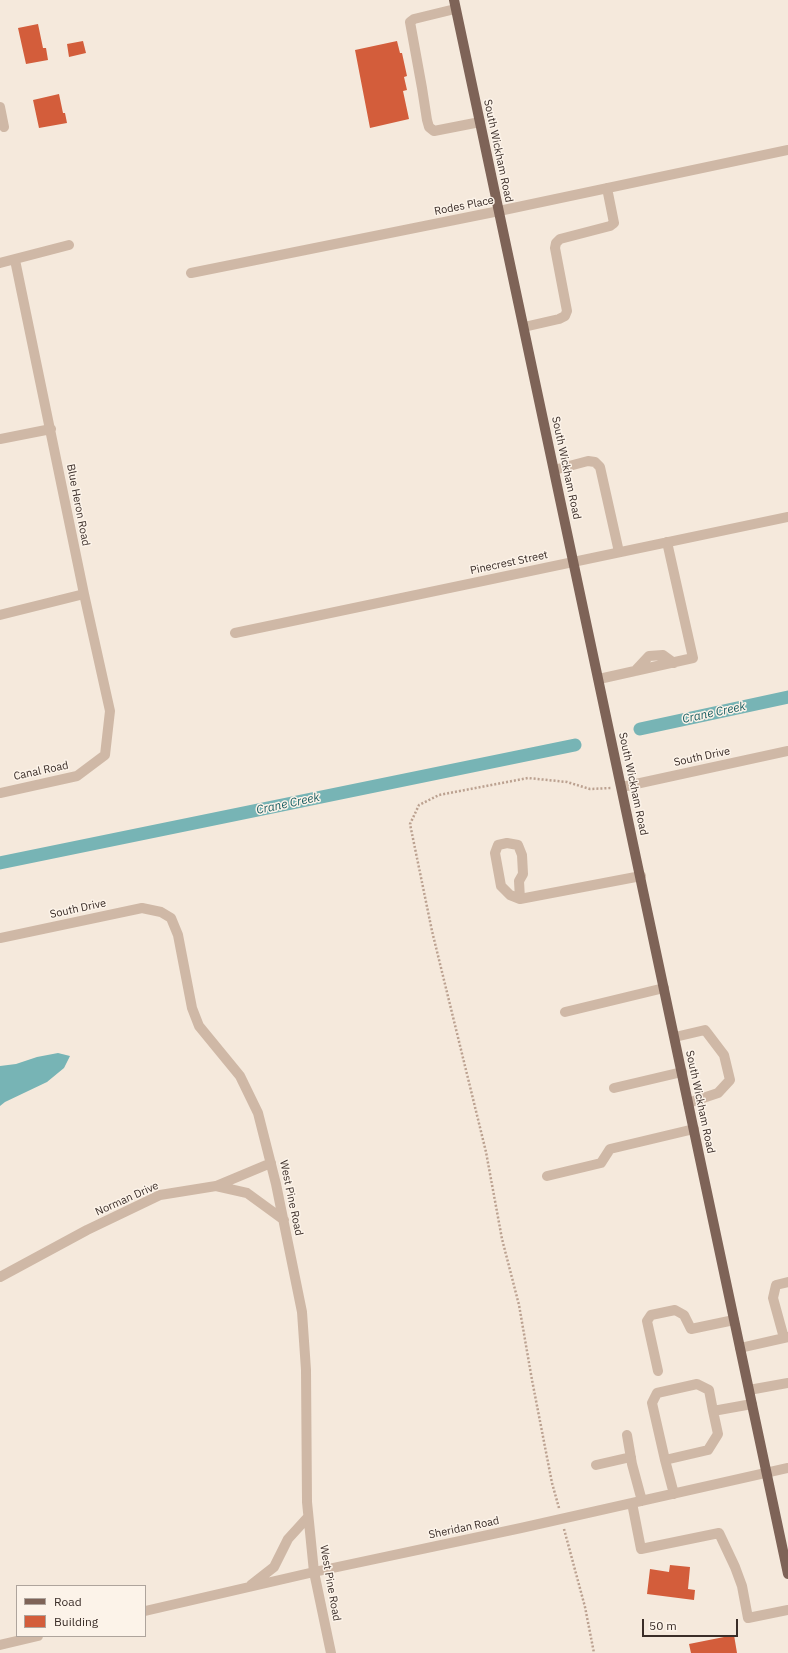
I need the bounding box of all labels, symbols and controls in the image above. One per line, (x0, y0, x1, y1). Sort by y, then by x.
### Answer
street label: South Wickham Road (481, 98, 515, 204)
street label: Rodes Place (433, 194, 495, 218)
street label: South Wickham Road (549, 415, 583, 521)
street label: Blue Heron Road (64, 463, 92, 547)
street label: Pinecrest Street (469, 548, 549, 578)
water label: Crane Creek (681, 699, 747, 727)
street label: South Wickham Road (616, 731, 650, 837)
street label: South Drive (673, 745, 731, 769)
street label: Canal Road (12, 759, 70, 783)
water label: Crane Creek (255, 790, 321, 818)
street label: South Drive (49, 897, 107, 921)
street label: South Wickham Road (683, 1049, 717, 1155)
street label: West Pine Road (277, 1159, 305, 1237)
street label: Norman Drive (93, 1179, 161, 1219)
street label: Sheridan Road (427, 1514, 501, 1542)
street label: West Pine Road (317, 1544, 343, 1622)
legend (16, 1585, 146, 1637)
text: Road (54, 1594, 82, 1609)
scale bar (644, 1611, 740, 1637)
text: Building (54, 1614, 98, 1629)
text: 50 m (649, 1618, 677, 1633)

